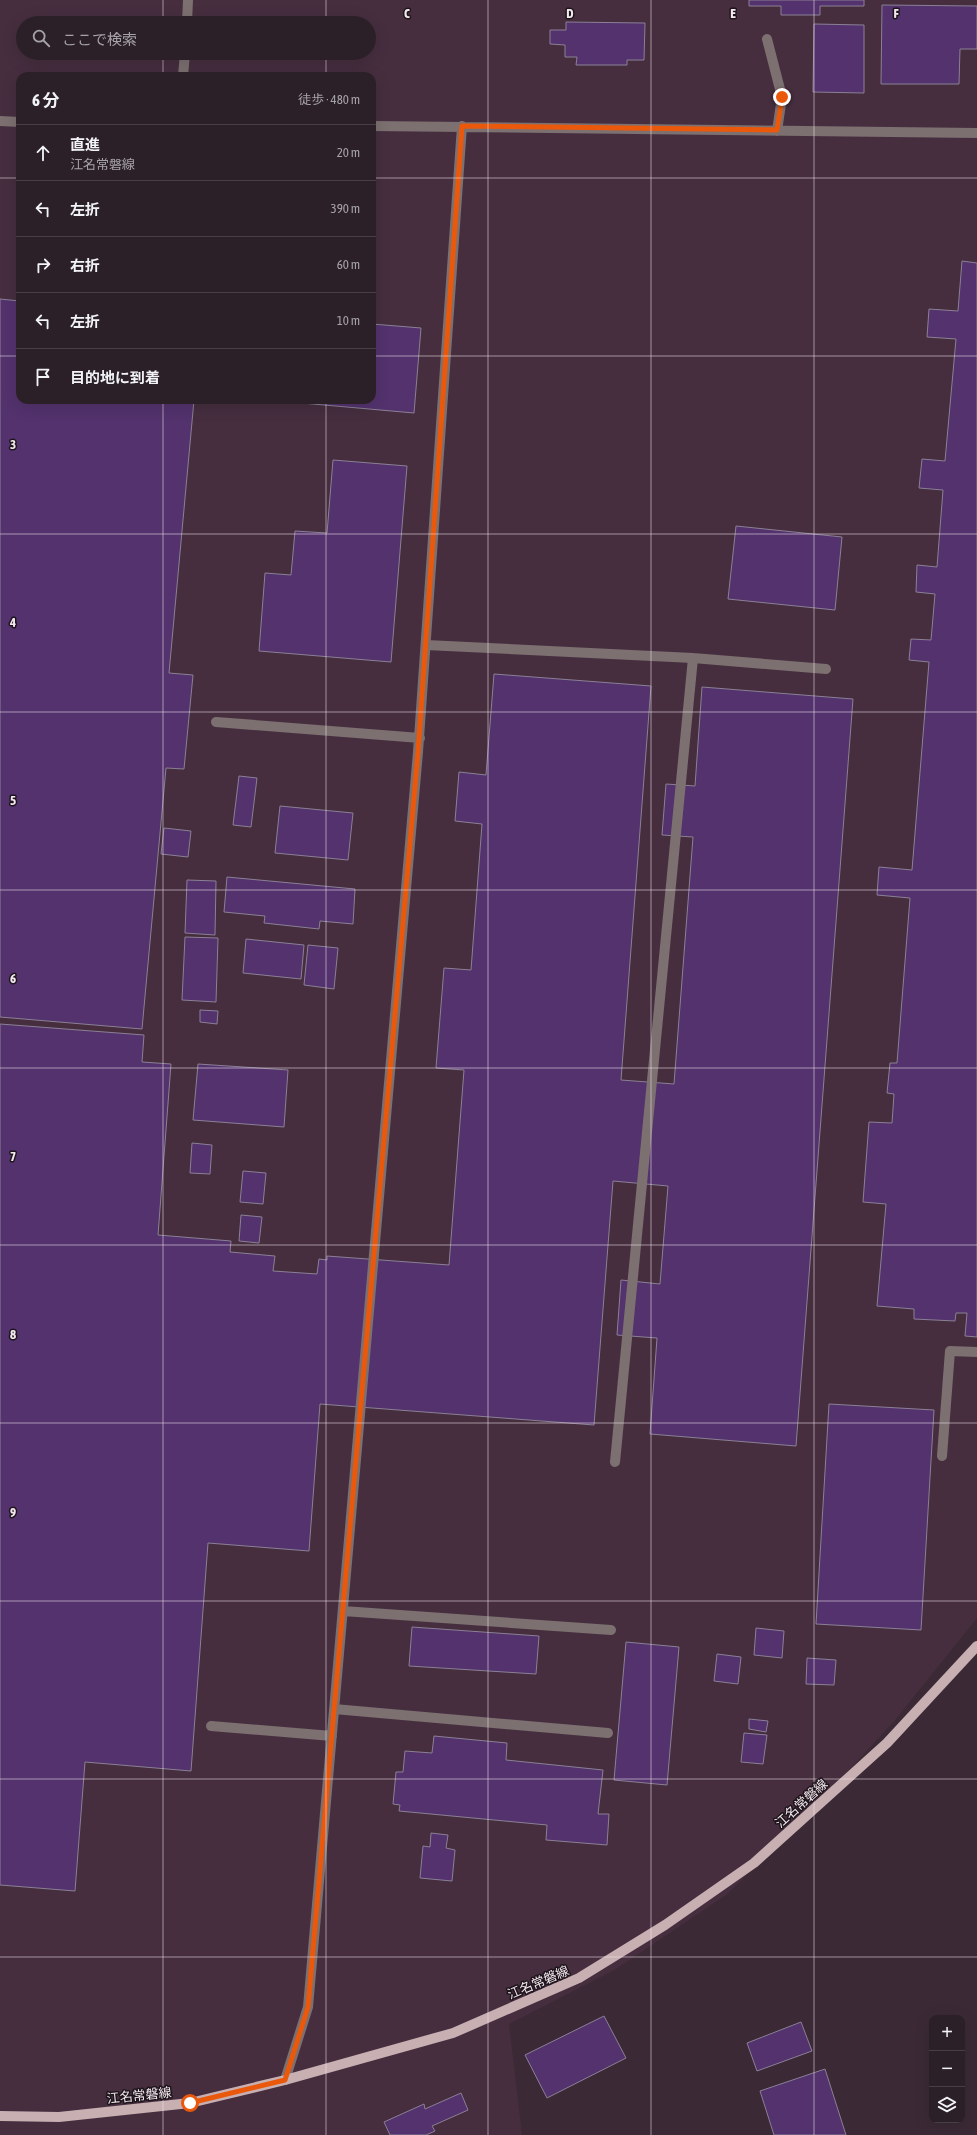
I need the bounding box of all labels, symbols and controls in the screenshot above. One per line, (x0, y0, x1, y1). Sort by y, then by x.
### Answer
text: C (404, 6, 410, 21)
text: D (566, 6, 574, 21)
text: E (730, 6, 736, 21)
text: F (893, 6, 899, 21)
search box (16, 16, 376, 60)
icon: search (30, 27, 52, 49)
text: ここで検索 (62, 31, 137, 48)
route end (773, 88, 791, 106)
text: 6 分 (32, 90, 59, 110)
text: 徒歩 · 480 m (298, 92, 360, 107)
text: 直進 (70, 136, 100, 153)
icon: ahead (32, 142, 54, 164)
text: 20 m (337, 145, 360, 160)
text: 江名常磐線 (70, 157, 135, 172)
icon: left (32, 198, 54, 220)
text: 左折 (70, 201, 100, 218)
text: 390 m (331, 201, 360, 216)
icon: right (32, 254, 54, 276)
text: 右折 (70, 257, 100, 274)
text: 60 m (337, 257, 360, 272)
icon: left (32, 310, 54, 332)
text: 左折 (70, 313, 100, 330)
text: 10 m (337, 313, 360, 328)
icon: arrive (32, 366, 54, 388)
text: 目的地に到着 (70, 369, 160, 386)
text: 3 (10, 437, 16, 452)
text: 4 (9, 615, 16, 630)
text: 5 (10, 793, 16, 808)
text: 6 (10, 971, 16, 986)
text: 7 (10, 1149, 16, 1164)
text: 8 (10, 1327, 16, 1342)
text: 9 (10, 1505, 16, 1520)
street label: 江名常磐線 (772, 1776, 831, 1831)
street label: 江名常磐線 (505, 1963, 571, 2002)
map controls (929, 2015, 965, 2123)
button: + (929, 2015, 965, 2051)
button: − (929, 2051, 965, 2087)
street label: 江名常磐線 (106, 2085, 172, 2106)
button: layers (929, 2087, 965, 2123)
route start (181, 2094, 199, 2112)

